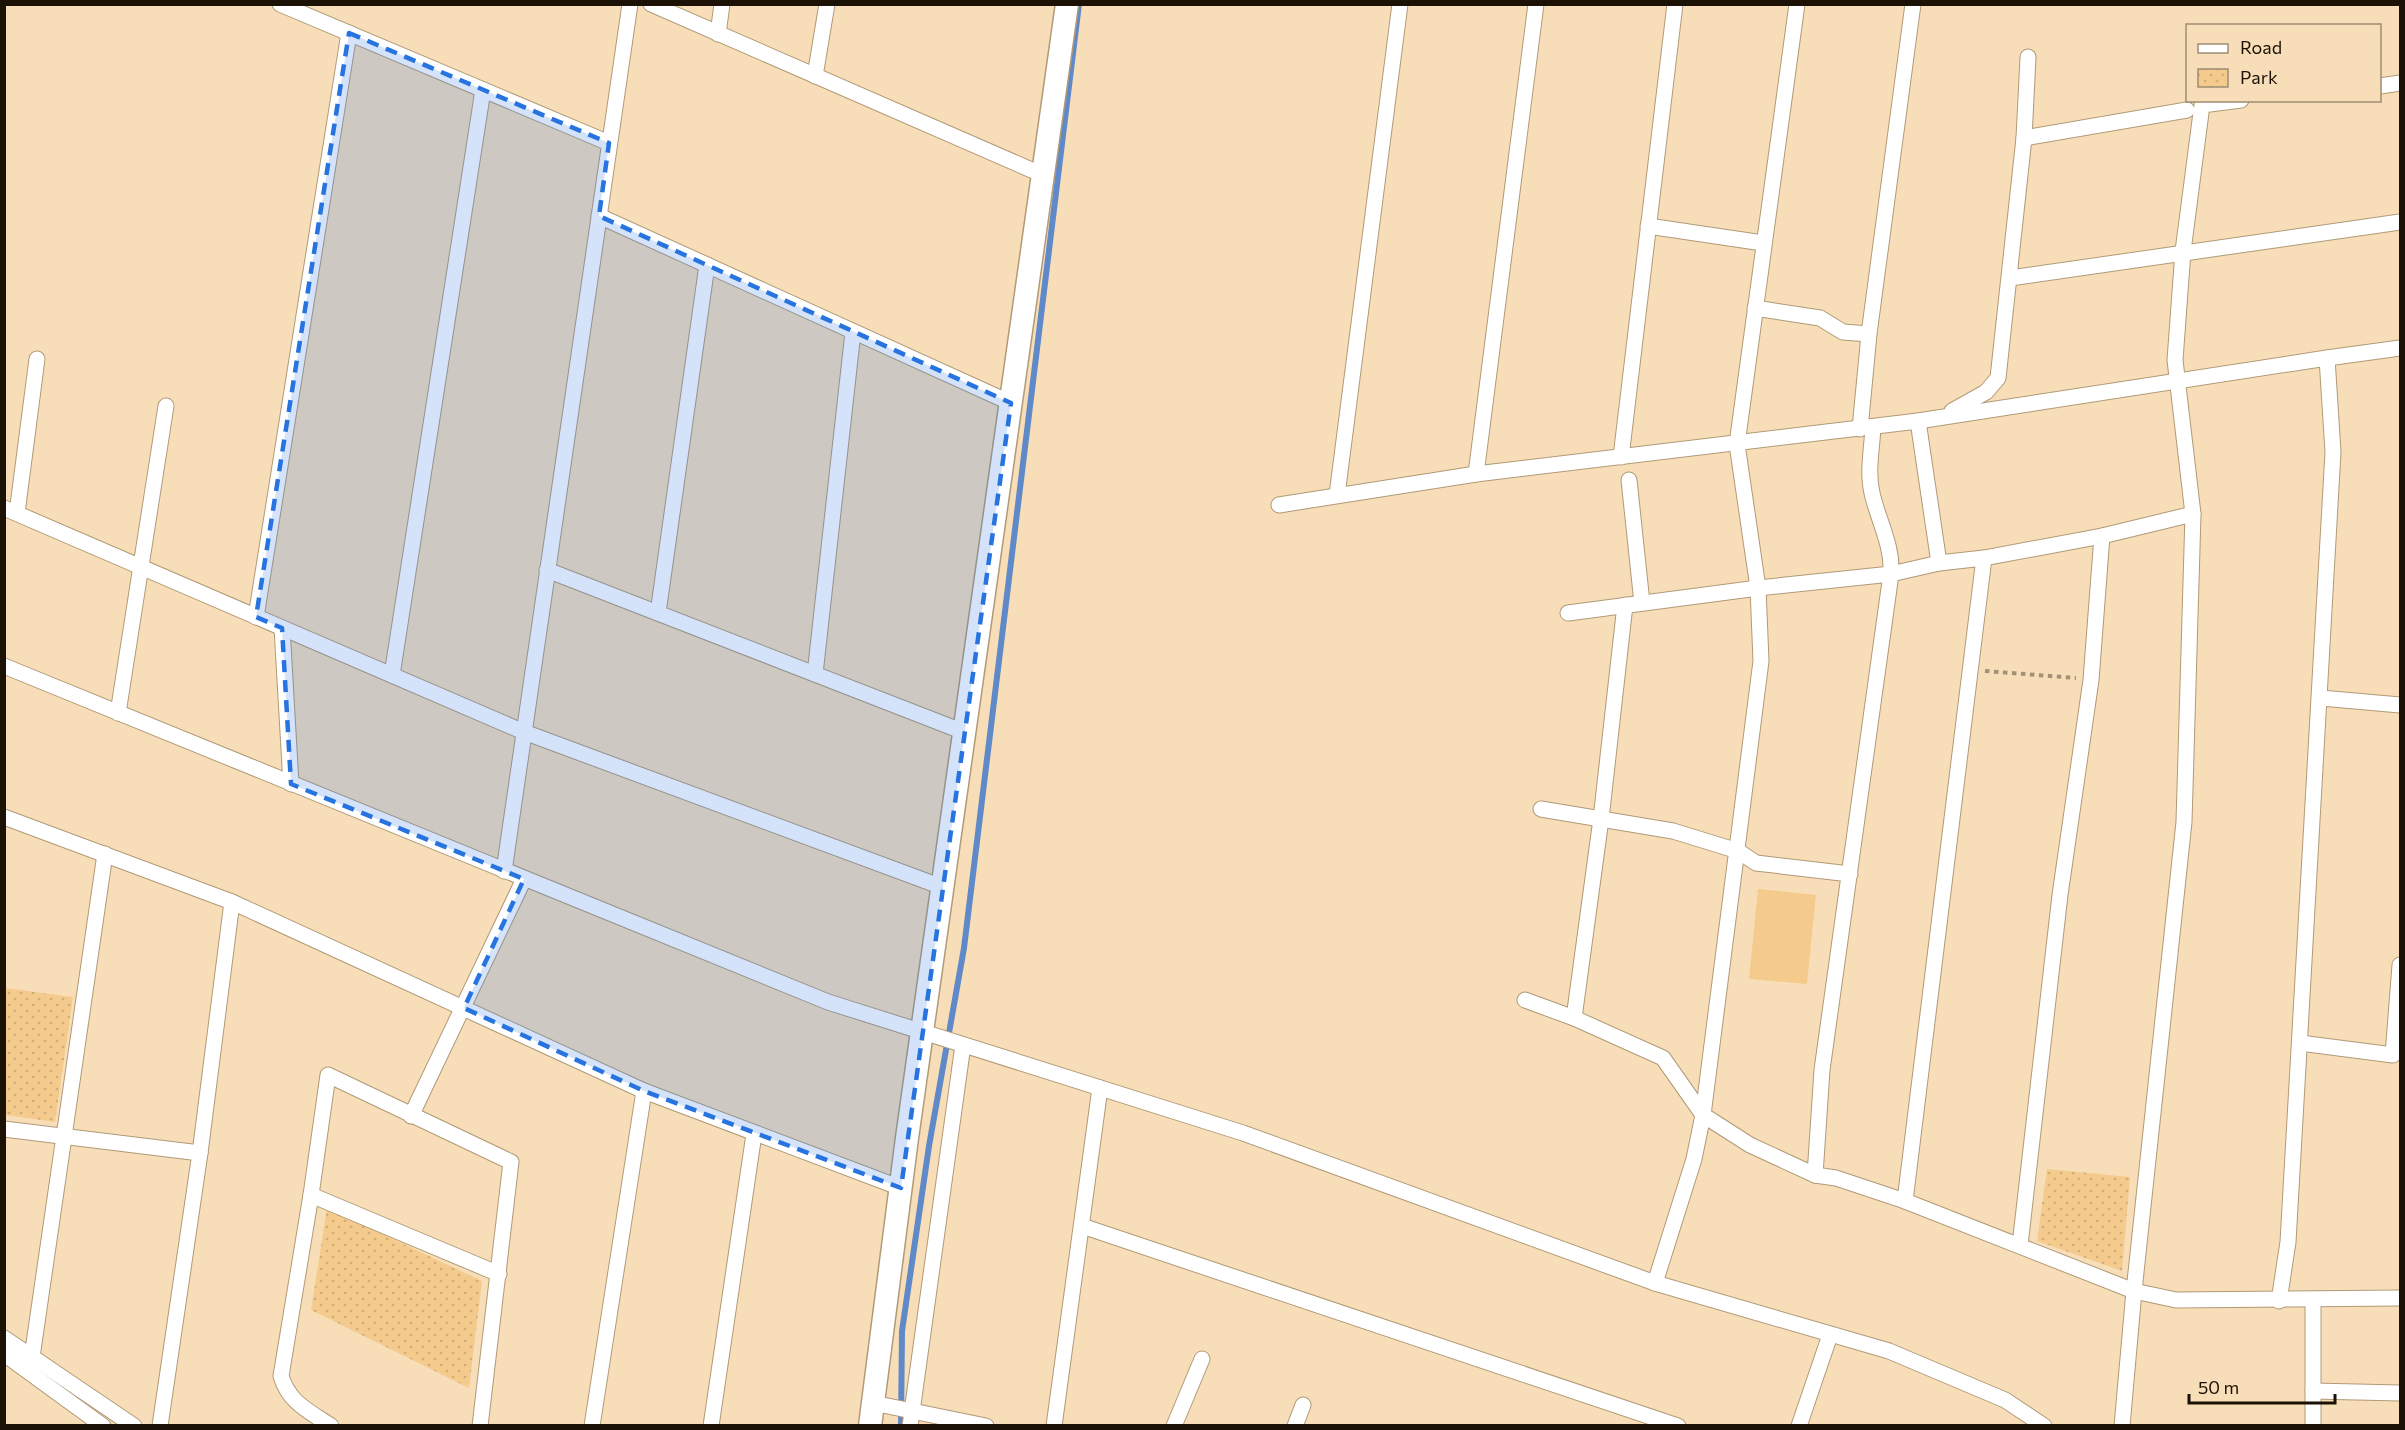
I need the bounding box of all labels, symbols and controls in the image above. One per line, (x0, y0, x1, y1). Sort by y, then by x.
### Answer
legend (2186, 24, 2381, 102)
text: Road (2240, 36, 2282, 58)
text: Park (2240, 66, 2278, 88)
scale bar (2189, 1367, 2334, 1405)
text: 50 m (2198, 1376, 2239, 1398)

